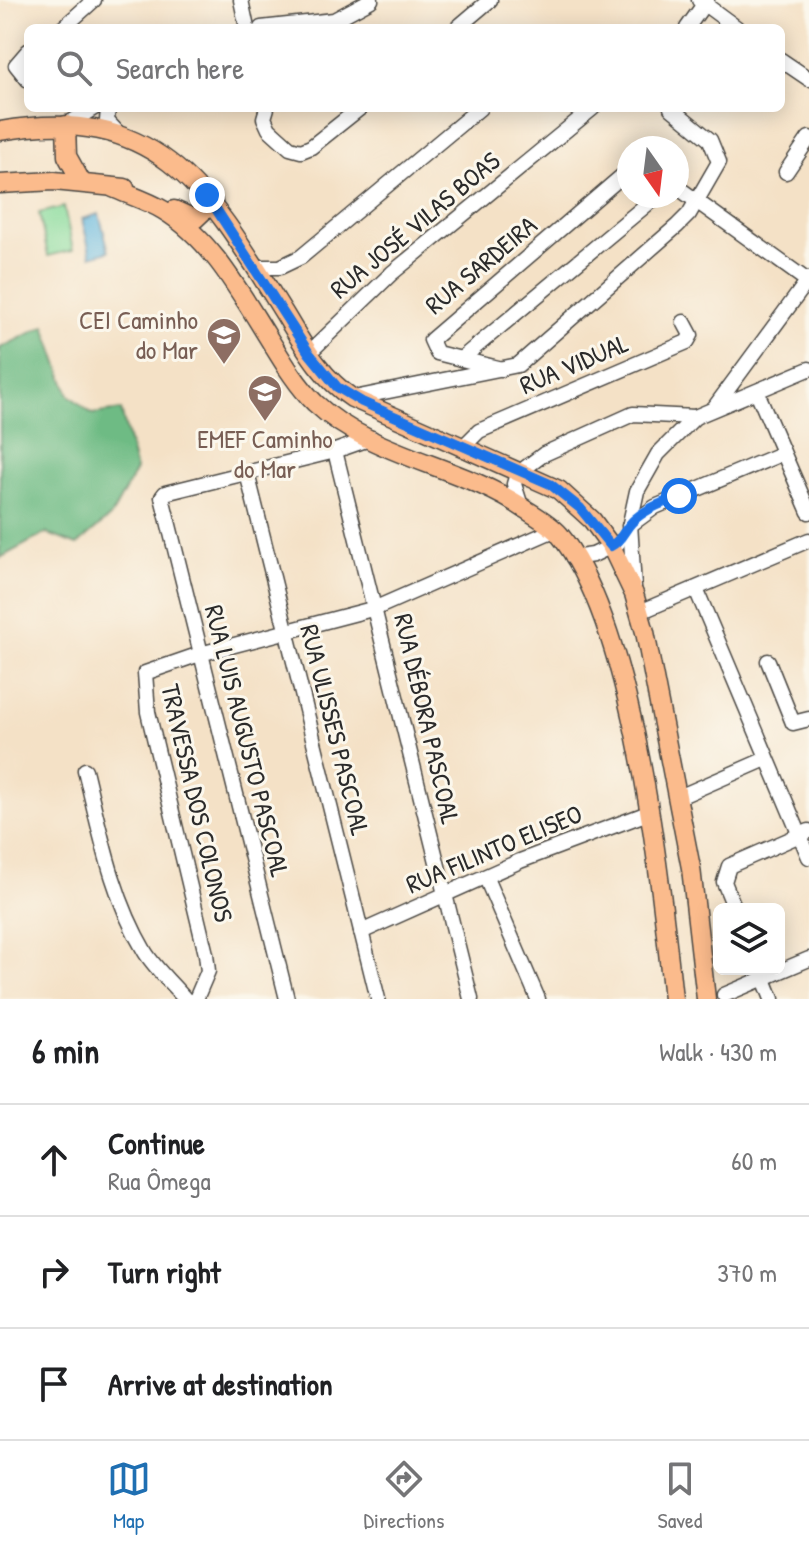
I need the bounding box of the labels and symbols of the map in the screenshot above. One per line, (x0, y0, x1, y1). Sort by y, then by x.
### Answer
north arrow (617, 136, 689, 208)
street label: RUA JOSÉ VILAS BOAS (322, 143, 507, 306)
route end (189, 177, 225, 213)
street label: RUA SARDEIRA (417, 207, 544, 322)
place label: CEI Caminho do Mar (79, 302, 198, 367)
school or university icon: CEI Caminho do Mar (205, 316, 243, 366)
street label: RUA VIDUAL (514, 325, 633, 402)
school or university icon: EMEF Caminho do Mar (246, 373, 284, 423)
place label: EMEF Caminho do Mar (197, 421, 333, 486)
route start (661, 478, 697, 514)
street label: RUA LUIS AUGUSTO PASCOAL (197, 601, 298, 881)
street label: RUA DÉBORA PASCOAL (386, 610, 469, 828)
street label: RUA ULISSES PASCOAL (292, 621, 379, 839)
street label: TRAVESSA DOS COLONOS (153, 681, 242, 925)
street label: RUA FILINTO ELISEO (400, 796, 587, 901)

